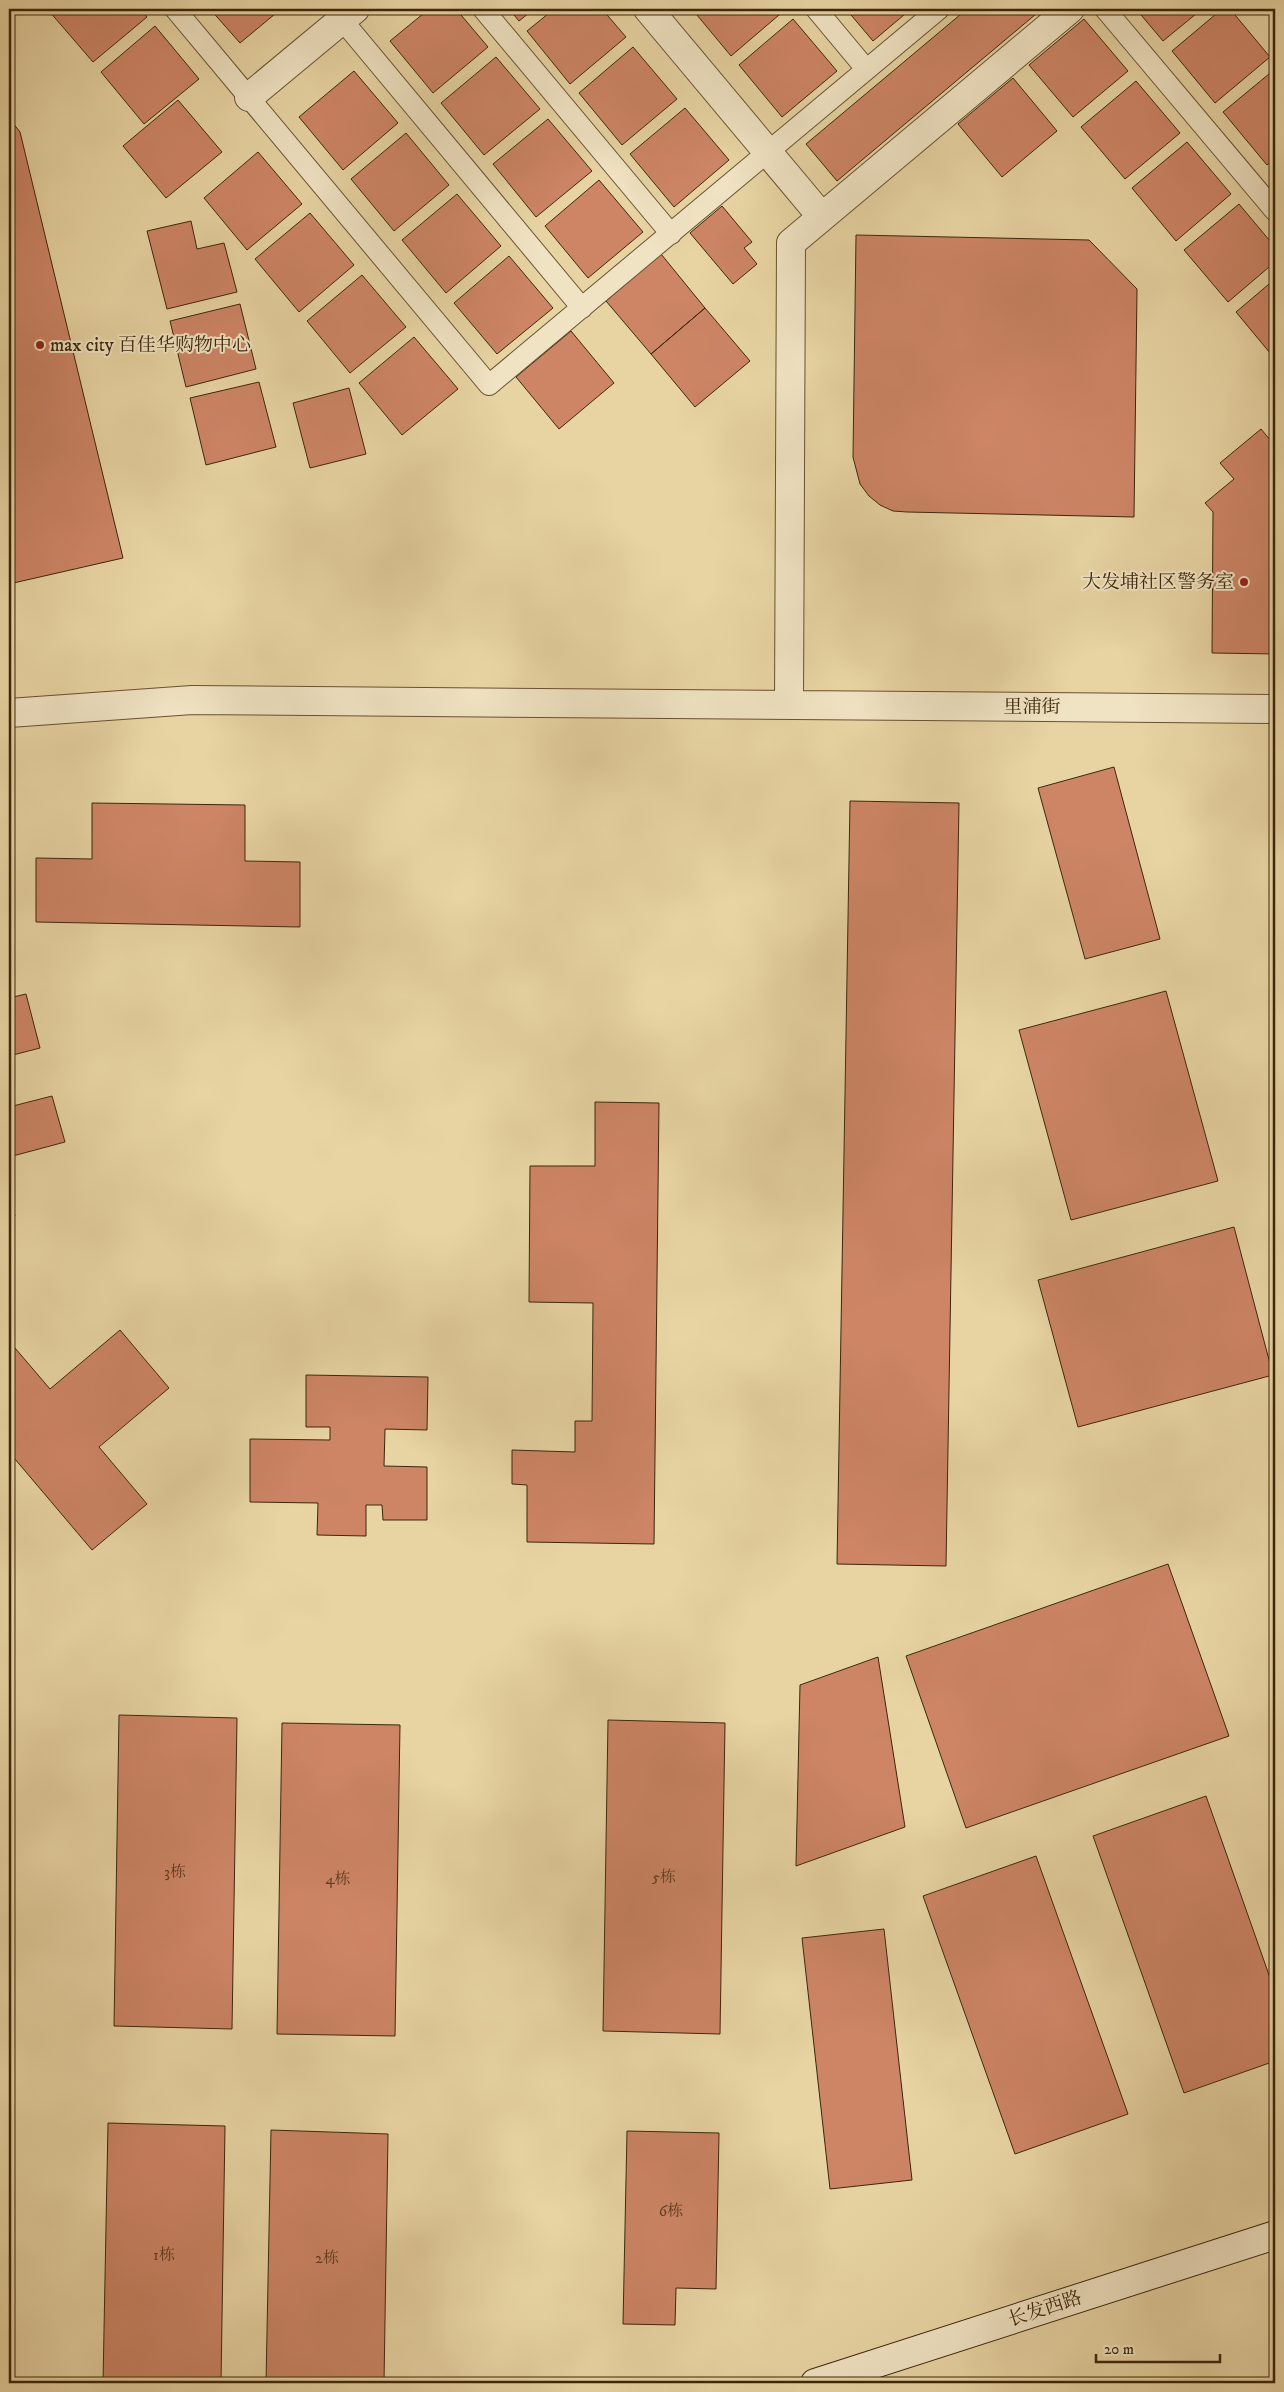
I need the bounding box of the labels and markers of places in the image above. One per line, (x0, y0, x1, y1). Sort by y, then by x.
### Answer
place label: max city 百佳华购物中心 (50, 334, 251, 357)
marker: max city 百佳华购物中心 (34, 339, 46, 351)
place label: 大发埔社区警务室 (1082, 571, 1234, 594)
marker: 大发埔社区警务室 (1238, 576, 1250, 588)

